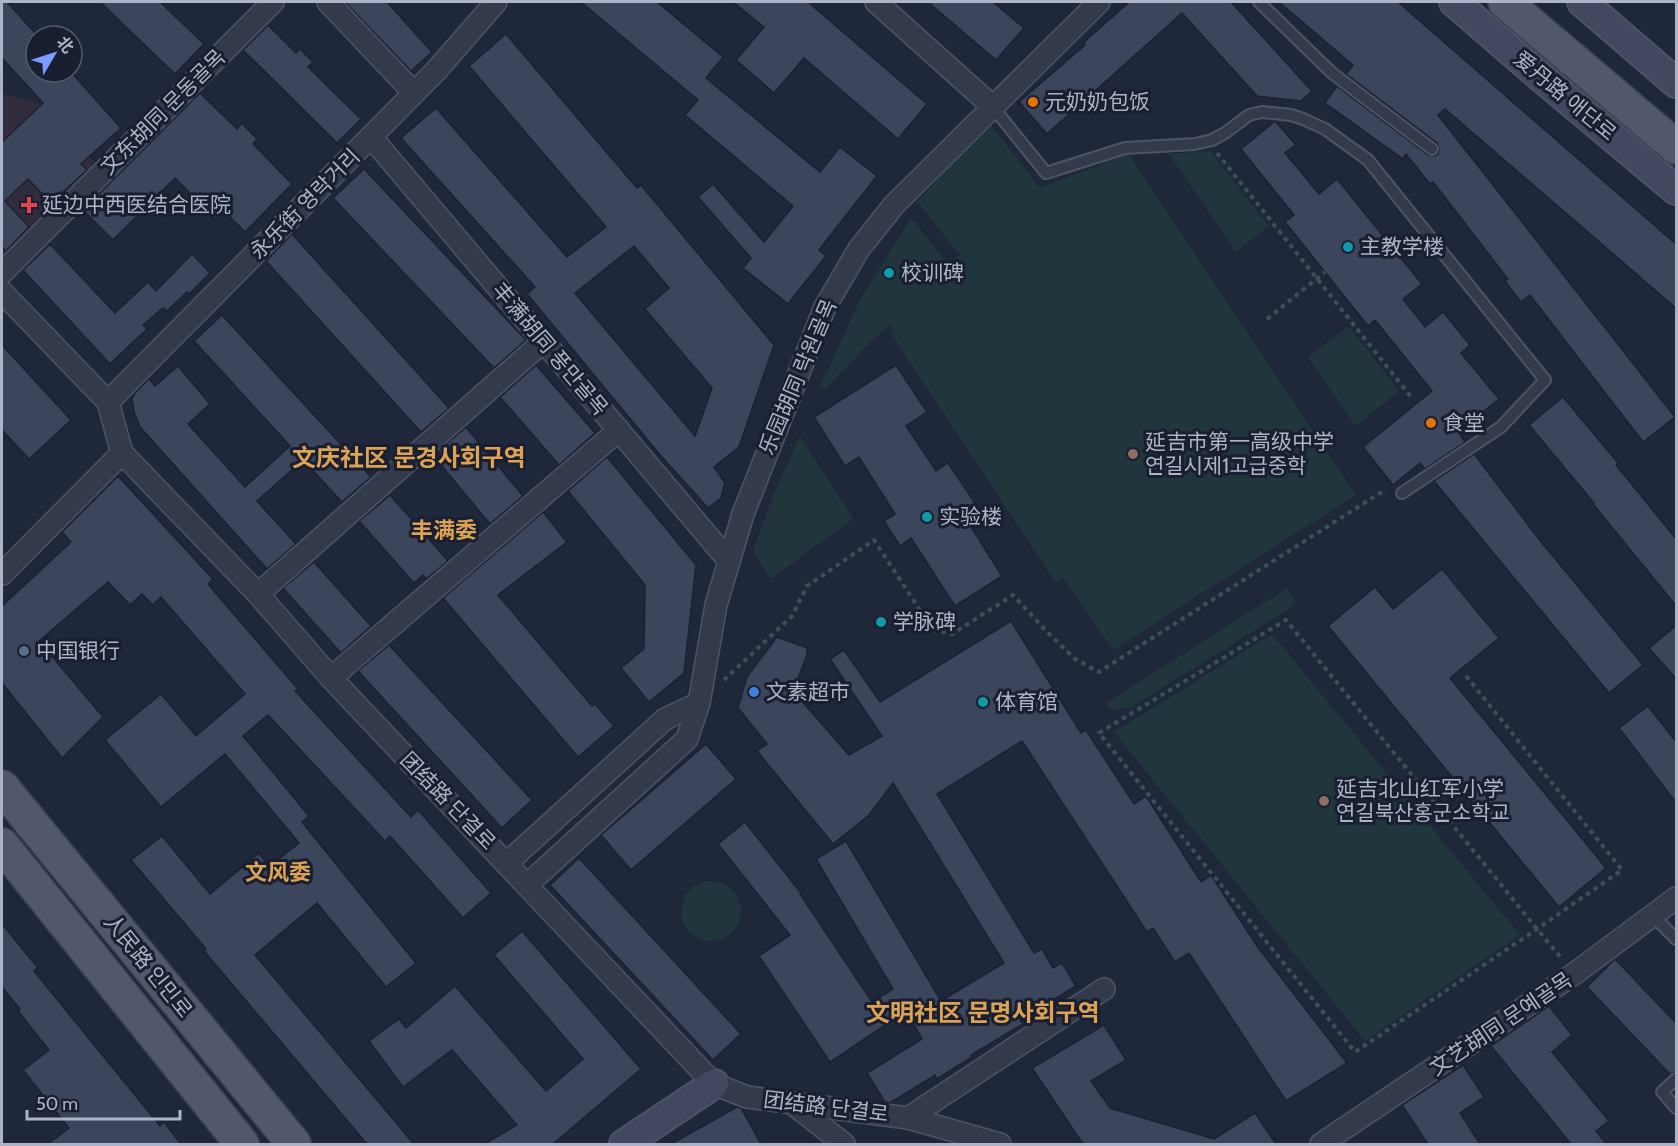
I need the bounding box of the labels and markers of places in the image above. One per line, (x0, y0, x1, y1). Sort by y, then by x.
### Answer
place label: 元奶奶包饭 (1045, 89, 1150, 114)
marker: 元奶奶包饭 (1026, 95, 1040, 109)
place label: 延边中西医结合医院 (42, 192, 231, 217)
marker: 延边中西医结合医院 (20, 196, 38, 214)
place label: 主教学楼 (1360, 234, 1444, 259)
marker: 主教学楼 (1341, 240, 1355, 254)
place label: 校训碑 (901, 260, 964, 285)
marker: 校训碑 (882, 266, 896, 280)
place label: 食堂 (1443, 410, 1485, 435)
marker: 食堂 (1424, 416, 1438, 430)
place label: 延吉市第一高级中学 연길시제1고급중학 (1145, 429, 1334, 478)
marker: 延吉市第一高级中学 연길시제1고급중학 (1126, 447, 1140, 461)
place label: 实验楼 (939, 504, 1002, 529)
marker: 实验楼 (920, 510, 934, 524)
place label: 学脉碑 (893, 609, 956, 634)
marker: 学脉碑 (874, 615, 888, 629)
place label: 中国银行 (36, 638, 120, 663)
marker: 中国银行 (17, 644, 31, 658)
place label: 文素超市 (766, 679, 850, 704)
marker: 文素超市 (747, 685, 761, 699)
place label: 体育馆 (995, 689, 1058, 714)
marker: 体育馆 (976, 695, 990, 709)
place label: 延吉北山红军小学 연길북산홍군소학교 (1336, 776, 1510, 825)
marker: 延吉北山红军小学 연길북산홍군소학교 (1317, 794, 1331, 808)

